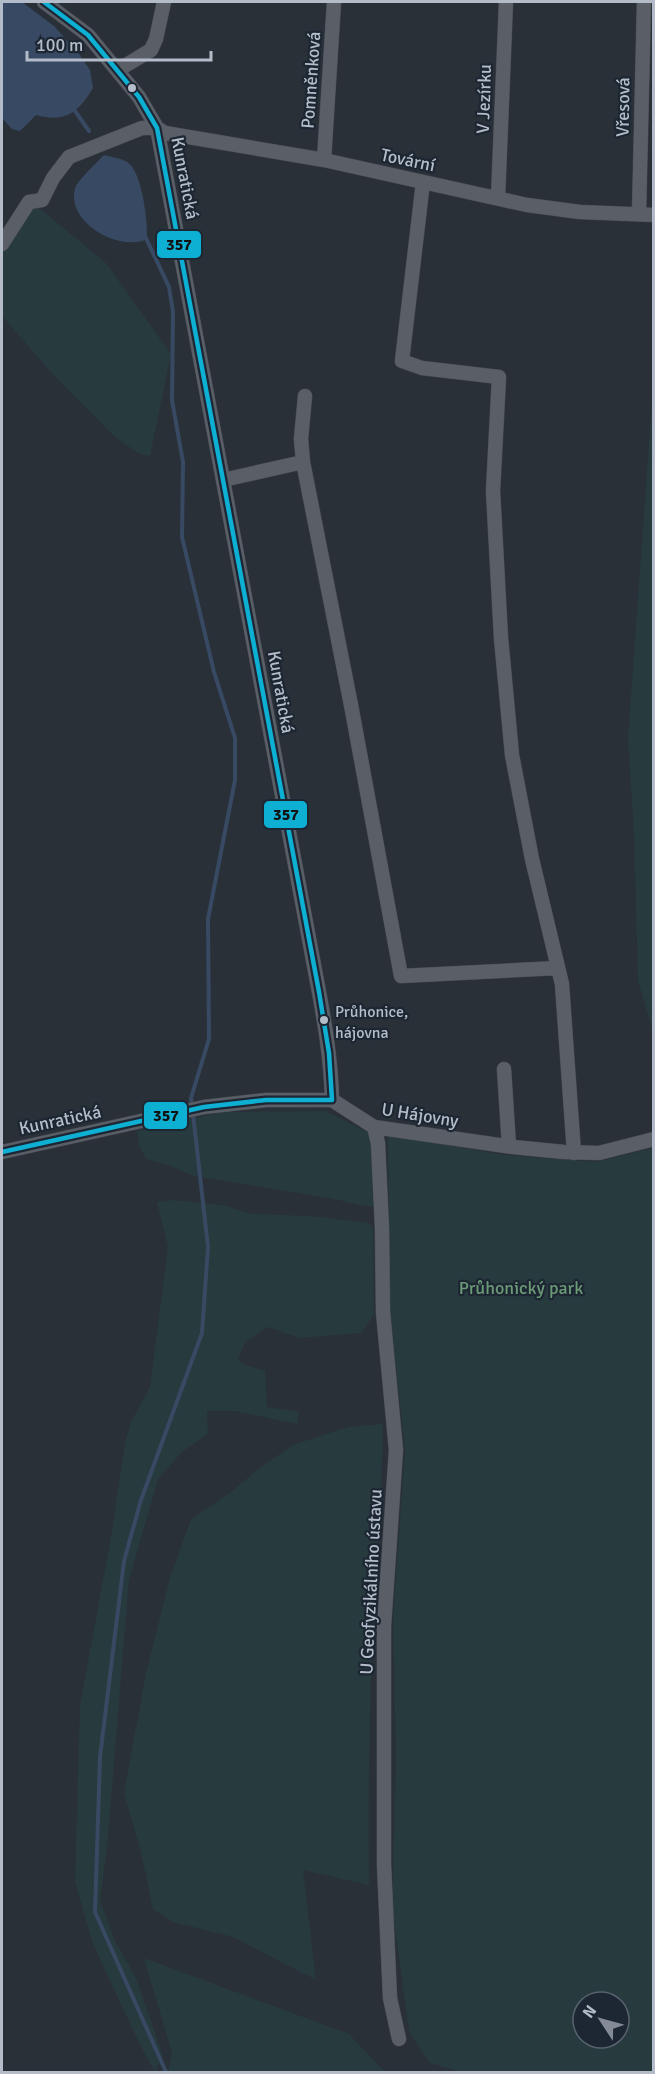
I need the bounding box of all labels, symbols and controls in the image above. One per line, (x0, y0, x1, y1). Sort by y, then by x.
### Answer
scale bar (27, 24, 212, 62)
street label: Pomněnková (297, 31, 325, 129)
text: 100 m (36, 34, 83, 56)
street label: V Jezírku (472, 64, 496, 134)
street label: Vřesová (611, 77, 635, 137)
unlabelled marker (126, 82, 138, 94)
street label: Kunratická (166, 135, 204, 221)
street label: Tovární (379, 144, 437, 177)
line badge: 357 (156, 230, 202, 259)
text: 357 (166, 235, 192, 255)
street label: Kunratická (263, 649, 299, 735)
line badge: 357 (263, 800, 308, 829)
text: 357 (273, 805, 299, 825)
place label: Průhonice, hájovna (335, 1002, 408, 1043)
marker: Průhonice, hájovna (318, 1014, 330, 1026)
street label: U Hájovny (380, 1098, 461, 1132)
street label: Kunratická (17, 1101, 103, 1139)
line badge: 357 (143, 1101, 188, 1130)
text: 357 (153, 1106, 179, 1126)
park label: Průhonický park (459, 1277, 583, 1299)
street label: U Geofyzikálního ústavu (355, 1489, 387, 1675)
north arrow (571, 1990, 631, 2050)
text: N (578, 2001, 601, 2022)

